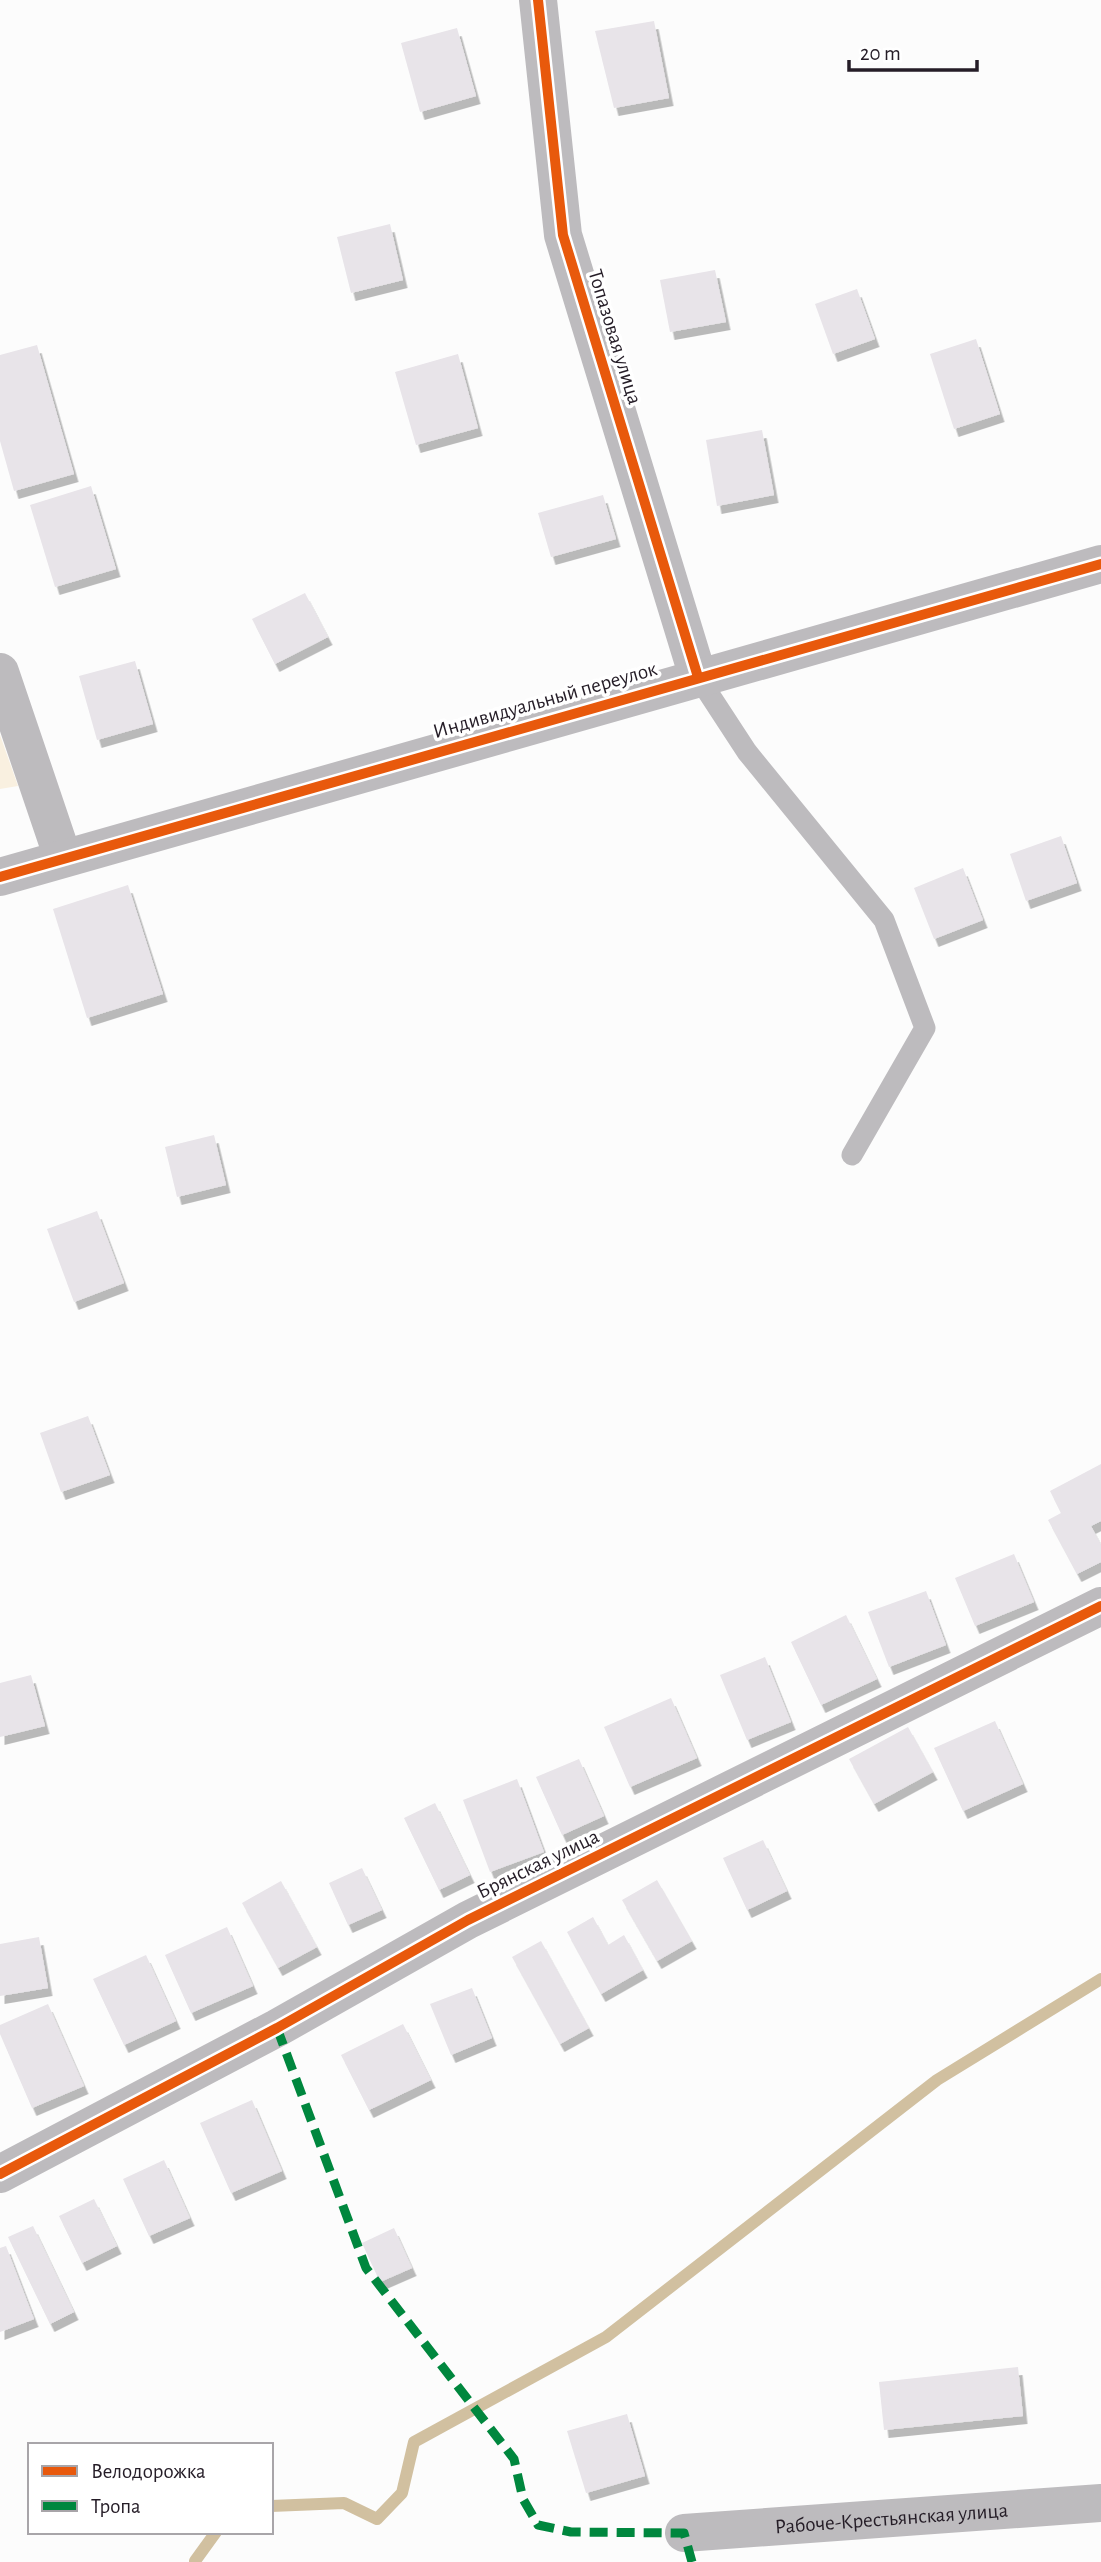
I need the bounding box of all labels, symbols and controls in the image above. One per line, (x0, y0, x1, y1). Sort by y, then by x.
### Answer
scale bar (849, 28, 977, 72)
text: 20 m (860, 43, 901, 64)
street label: Топазовая улица (585, 267, 646, 407)
street label: Индивидуальный переулок (431, 658, 660, 742)
street label: Брянская улица (474, 1825, 603, 1903)
legend (28, 2443, 273, 2534)
text: Велодорожка (91, 2461, 206, 2482)
text: Тропа (91, 2496, 141, 2517)
street label: Рабоче-Крестьянская улица (774, 2499, 1009, 2537)

